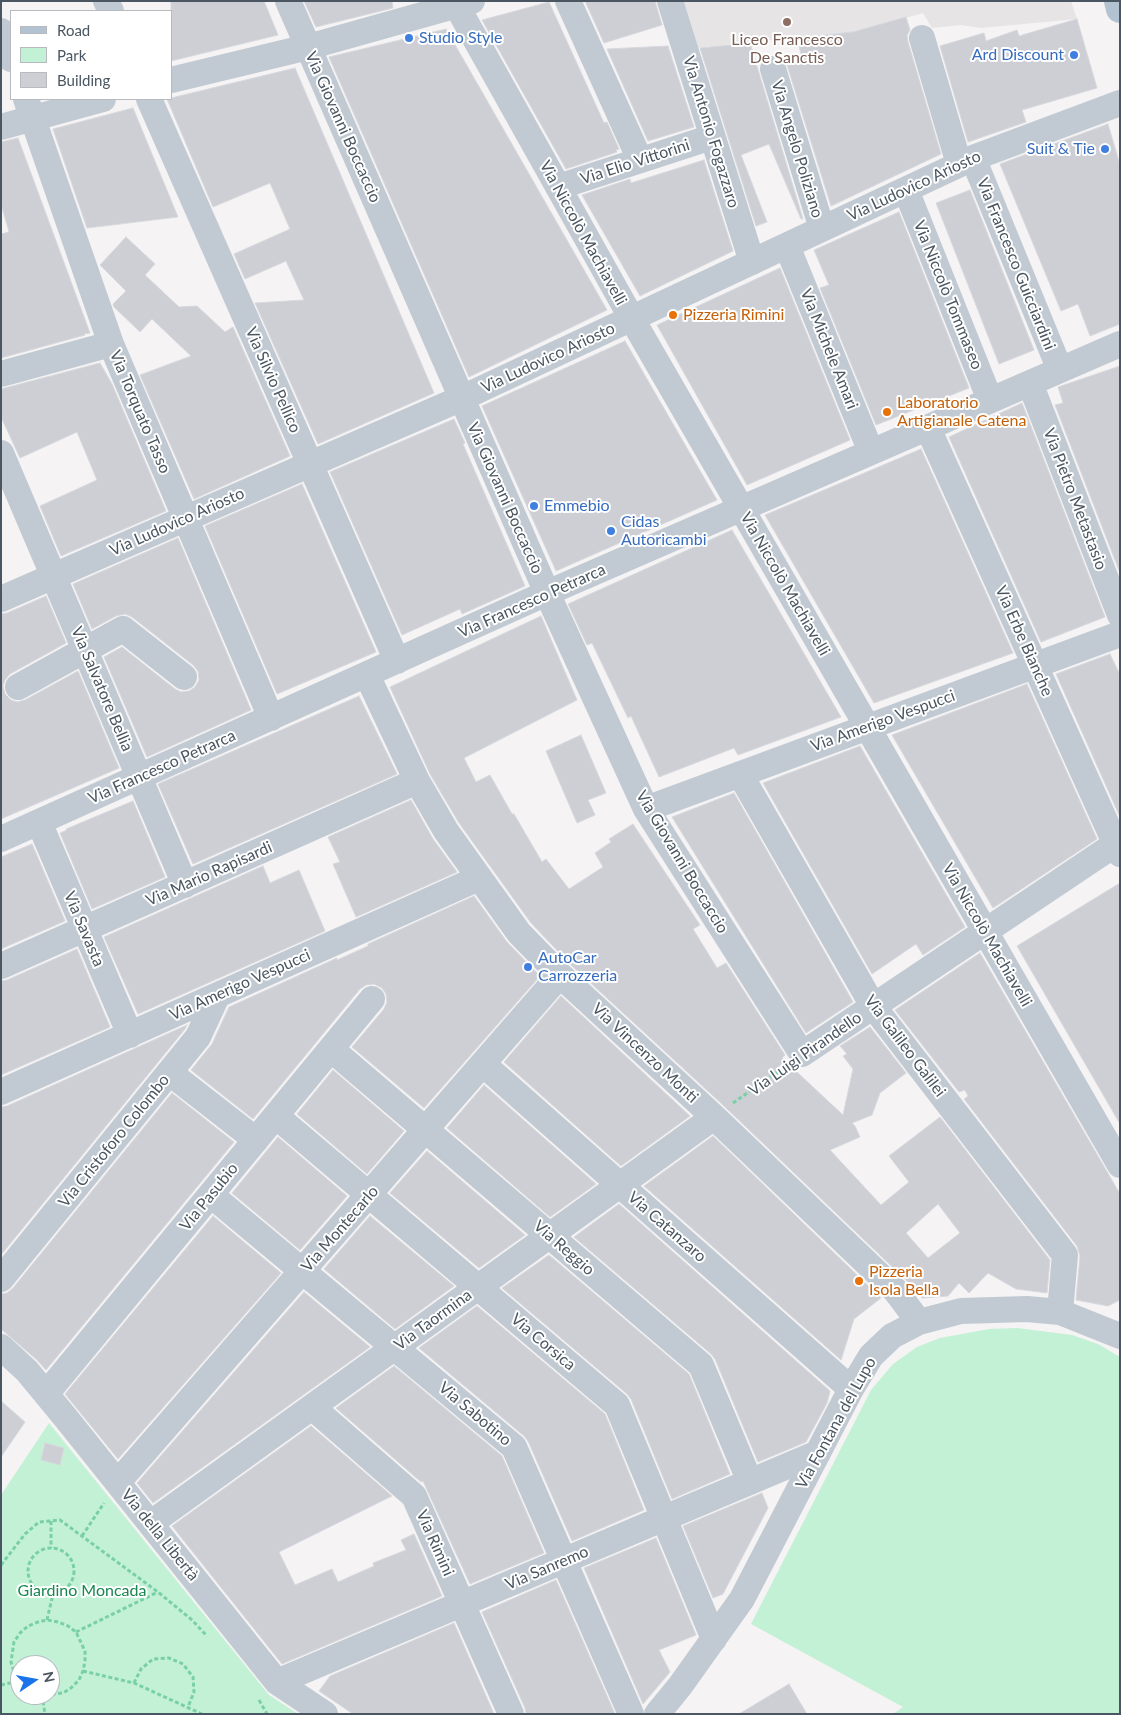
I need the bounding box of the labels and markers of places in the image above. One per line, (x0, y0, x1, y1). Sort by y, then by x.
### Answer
marker: Liceo Francesco De Sanctis (781, 16, 793, 28)
place label: Studio Style (419, 28, 502, 48)
place label: Liceo Francesco De Sanctis (731, 30, 843, 68)
marker: Studio Style (403, 32, 415, 44)
place label: Ard Discount (972, 45, 1064, 65)
marker: Ard Discount (1068, 49, 1080, 61)
place label: Suit & Tie (1027, 139, 1095, 159)
marker: Suit & Tie (1099, 143, 1111, 155)
place label: Pizzeria Rimini (683, 305, 784, 325)
marker: Pizzeria Rimini (667, 309, 679, 321)
place label: Laboratorio Artigianale Catena (897, 393, 1026, 431)
marker: Laboratorio Artigianale Catena (881, 406, 893, 418)
place label: Emmebio (544, 496, 610, 516)
marker: Emmebio (528, 500, 540, 512)
place label: Cidas Autoricambi (621, 512, 707, 550)
marker: Cidas Autoricambi (605, 525, 617, 537)
place label: AutoCar Carrozzeria (538, 948, 617, 986)
marker: AutoCar Carrozzeria (522, 961, 534, 973)
place label: Pizzeria Isola Bella (869, 1262, 939, 1300)
marker: Pizzeria Isola Bella (853, 1275, 865, 1287)

